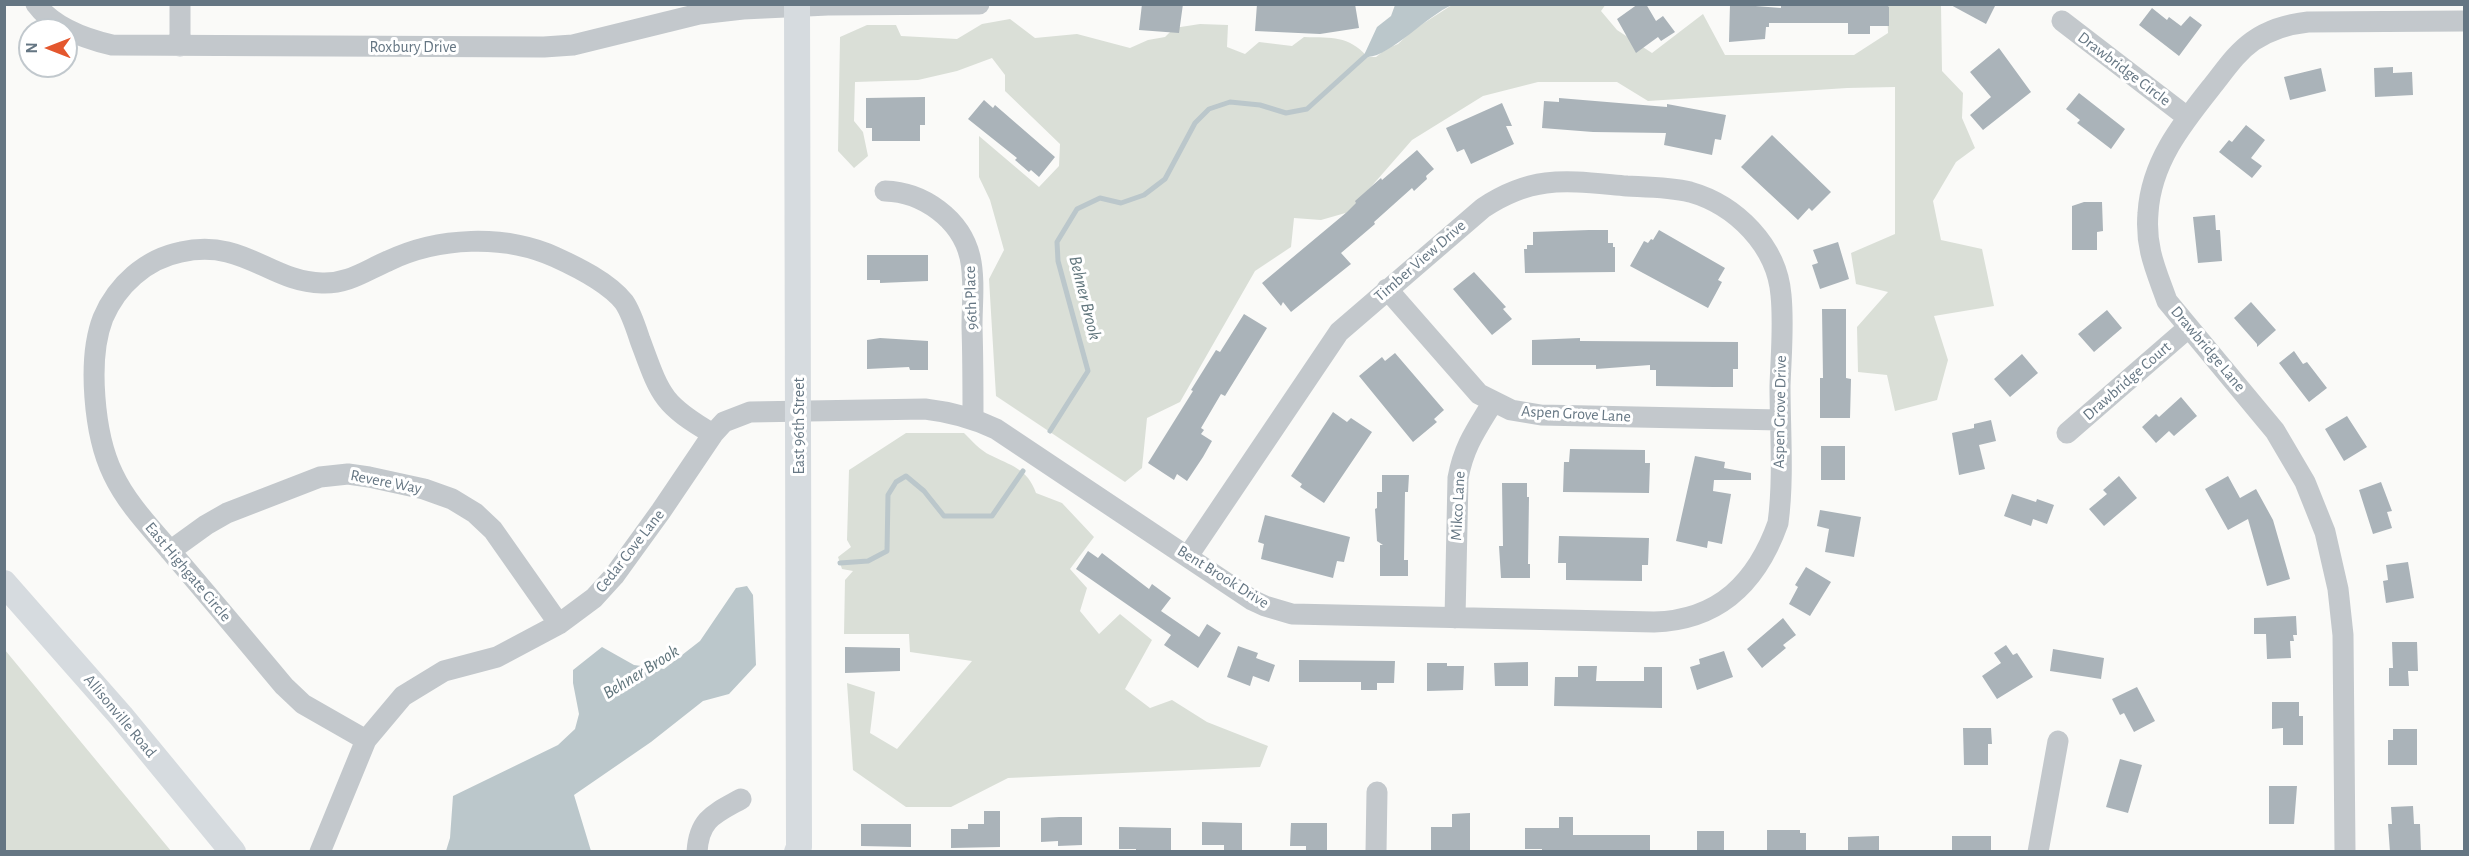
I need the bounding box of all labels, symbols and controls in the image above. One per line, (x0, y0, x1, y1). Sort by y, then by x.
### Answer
north arrow (18, 18, 78, 78)
street label: Drawbridge Circle (2074, 28, 2174, 110)
street label: Roxbury Drive (369, 37, 457, 57)
text: N (24, 42, 40, 54)
street label: Timber View Drive (1370, 216, 1470, 306)
water label: Behner Brook (1064, 254, 1106, 342)
street label: 96th Place (960, 266, 982, 330)
street label: Drawbridge Lane (2167, 302, 2249, 396)
street label: Drawbridge Court (2079, 337, 2175, 425)
street label: Aspen Grove Drive (1769, 355, 1791, 469)
street label: East 96th Street (789, 377, 809, 475)
street label: Aspen Grove Lane (1521, 402, 1631, 426)
street label: Revere Way (349, 466, 423, 498)
street label: Mikco Lane (1447, 471, 1469, 541)
street label: Cedar Cove Lane (592, 506, 668, 596)
street label: East Highgate Circle (141, 518, 235, 626)
street label: Bent Brook Drive (1174, 541, 1272, 613)
water label: Behner Brook (599, 640, 683, 704)
street label: Allisonville Road (80, 670, 160, 762)

